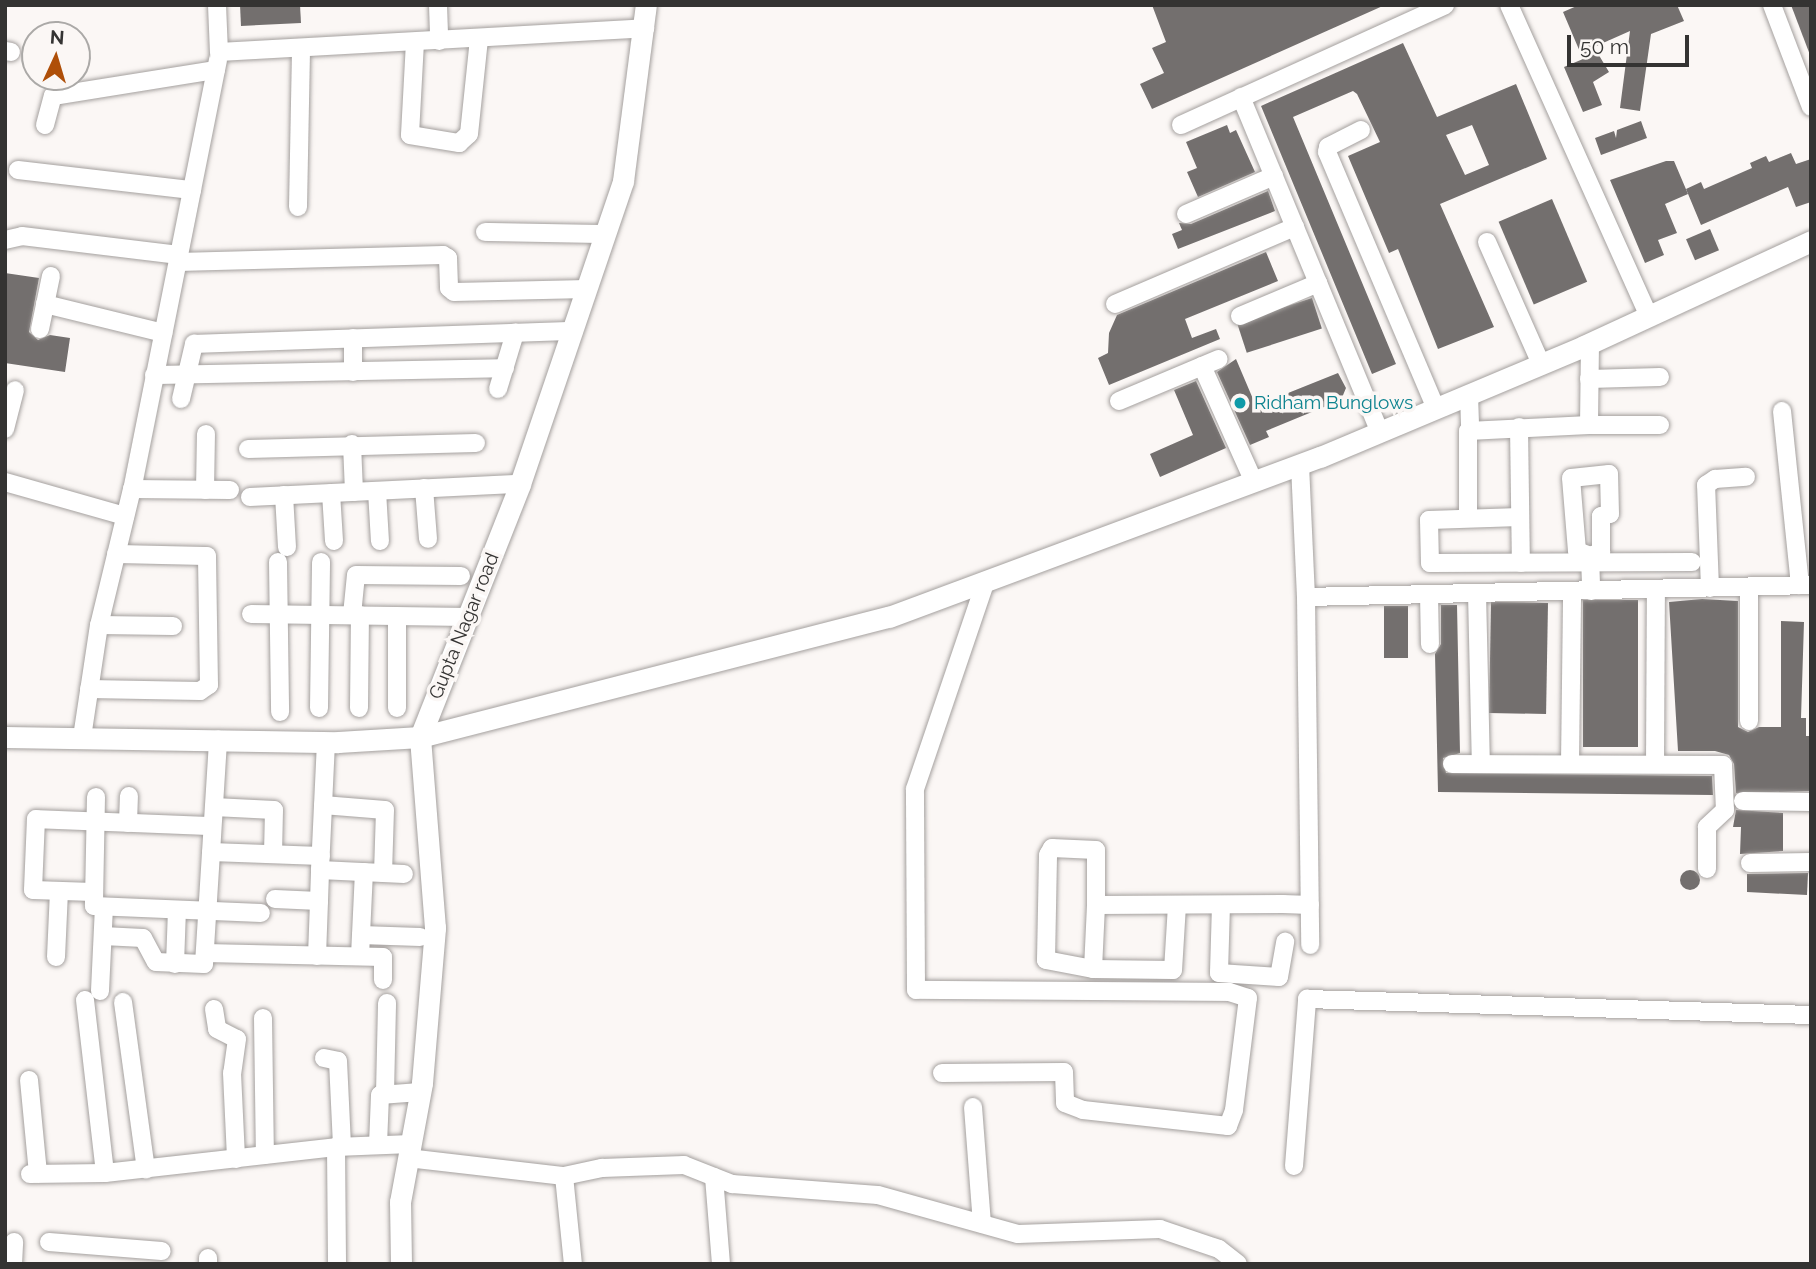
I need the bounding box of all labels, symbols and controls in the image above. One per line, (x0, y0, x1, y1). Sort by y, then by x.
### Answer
north arrow (21, 21, 91, 91)
scale bar (1571, 21, 1694, 65)
text: N (49, 26, 65, 49)
text: 50 m (1580, 34, 1629, 59)
place label: Ridham Bunglows (1254, 392, 1413, 414)
marker: Ridham Bunglows (1232, 395, 1248, 411)
street label: Gupta Nagar road (424, 549, 504, 703)

